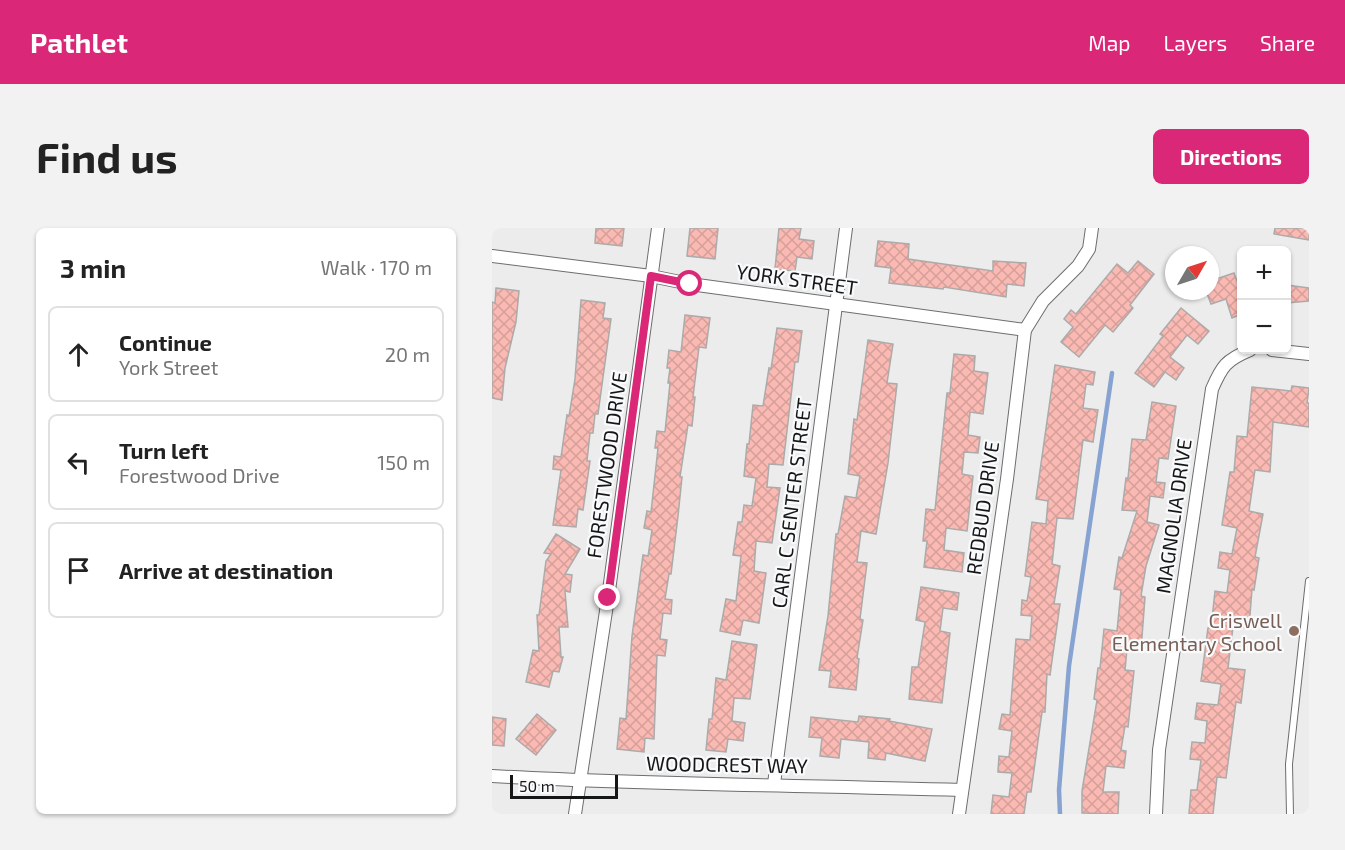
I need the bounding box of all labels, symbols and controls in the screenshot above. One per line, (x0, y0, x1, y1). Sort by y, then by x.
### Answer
text: Pathlet (30, 25, 128, 59)
text: Map (1088, 30, 1130, 55)
text: Layers (1163, 30, 1227, 55)
text: Share (1260, 30, 1315, 55)
button: Directions (1153, 129, 1309, 184)
text: Find us (36, 131, 178, 181)
north arrow (1165, 246, 1219, 300)
map controls (1237, 246, 1291, 354)
button: + (1237, 246, 1291, 300)
text: 3 min (60, 252, 126, 283)
text: Walk · 170 m (321, 255, 432, 279)
street label: YORK STREET (735, 259, 859, 299)
route start (676, 270, 702, 296)
button: − (1237, 300, 1291, 354)
text: Continue (119, 329, 212, 355)
icon: ahead (62, 338, 95, 371)
text: 20 m (385, 342, 430, 366)
text: York Street (119, 355, 218, 379)
street label: FORESTWOOD DRIVE (581, 370, 631, 560)
street label: CARL C SENTER STREET (766, 396, 816, 610)
text: Turn left (119, 437, 208, 463)
street label: MAGNOLIA DRIVE (1150, 437, 1196, 595)
street label: REDBUD DRIVE (961, 440, 1003, 576)
icon: left (62, 446, 95, 479)
text: 150 m (377, 450, 430, 474)
text: Forestwood Drive (119, 463, 280, 487)
icon: arrive (62, 554, 95, 587)
text: Arrive at destination (119, 557, 333, 583)
route end (594, 584, 620, 610)
place label: Criswell Elementary School (1112, 608, 1282, 655)
marker: Criswell Elementary School (1287, 624, 1301, 638)
street label: WOODCREST WAY (646, 751, 809, 777)
scale bar (510, 772, 618, 800)
text: 50 m (519, 776, 555, 795)

